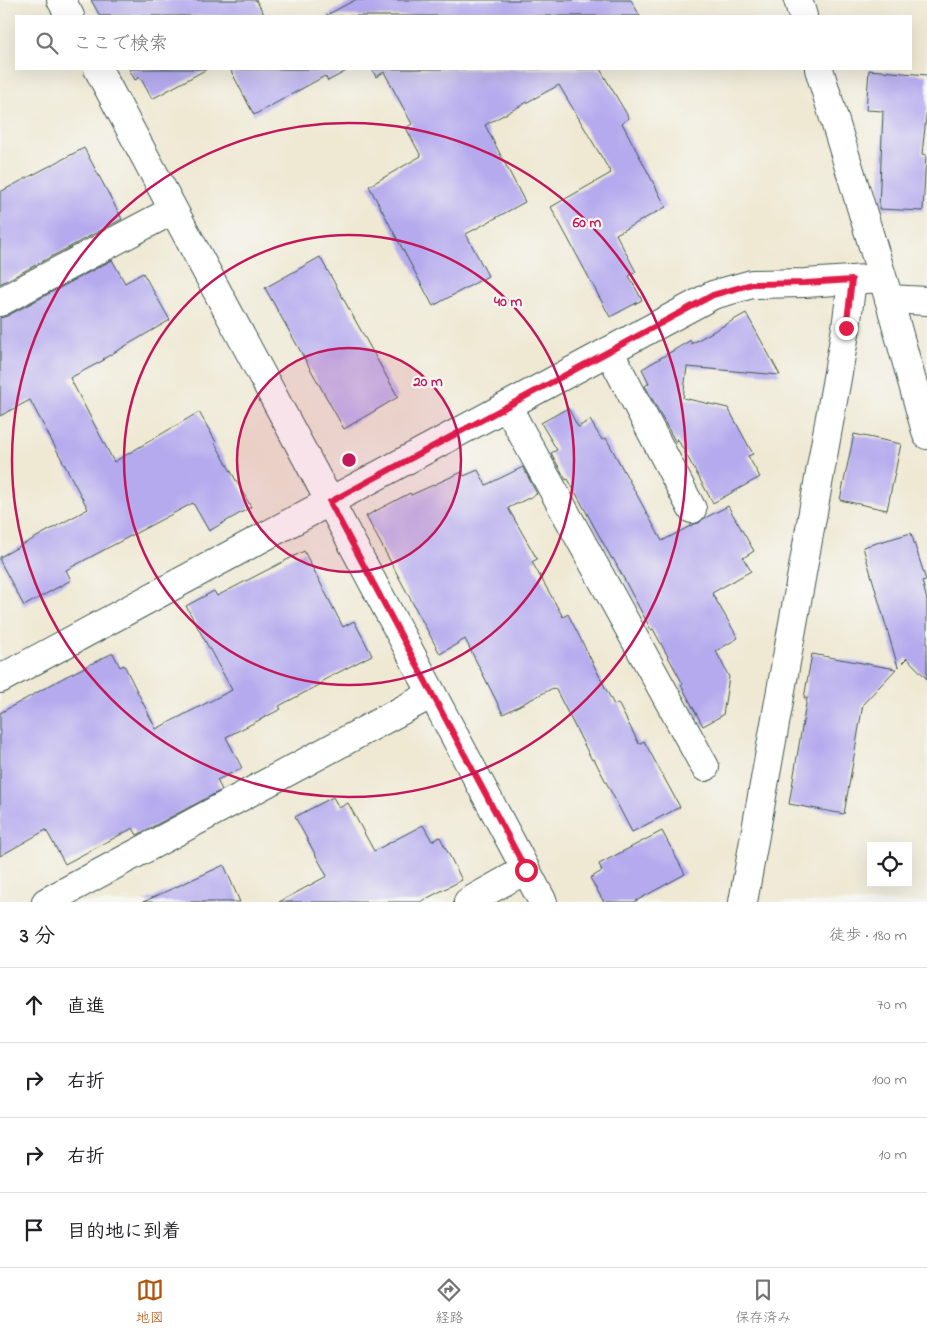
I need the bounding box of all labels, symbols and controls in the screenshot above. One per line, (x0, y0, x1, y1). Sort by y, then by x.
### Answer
search box (15, 15, 912, 70)
icon: search (33, 29, 61, 57)
text: ここで検索 (73, 31, 168, 58)
text: 60 m (572, 212, 602, 234)
text: 40 m (493, 291, 522, 313)
route end (835, 317, 858, 340)
text: 20 m (412, 371, 443, 393)
centre of rings (340, 451, 358, 469)
map controls (867, 842, 912, 887)
button: locate (867, 842, 912, 887)
route start (515, 859, 538, 882)
text: 3 分 (20, 922, 55, 952)
text: 徒歩 · 180 m (829, 924, 907, 948)
icon: ahead (20, 991, 48, 1019)
text: 70 m (877, 993, 907, 1017)
text: 直進 (67, 994, 105, 1021)
icon: right (20, 1066, 48, 1094)
text: 100 m (872, 1068, 907, 1092)
text: 右折 (67, 1069, 105, 1096)
icon: right (20, 1141, 48, 1169)
text: 10 m (879, 1143, 907, 1167)
text: 右折 (67, 1144, 105, 1171)
icon: arrive (20, 1216, 48, 1244)
text: 目的地に到着 (67, 1219, 181, 1246)
tab: 地図 (136, 1276, 164, 1329)
tab: 経路 (435, 1276, 463, 1329)
tab: 保存済み (735, 1276, 791, 1329)

